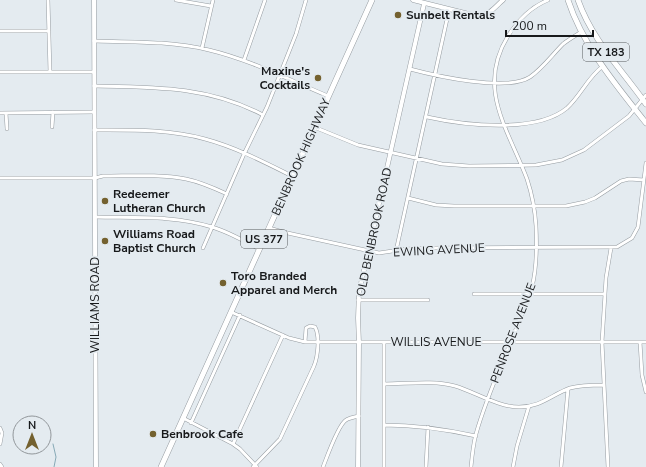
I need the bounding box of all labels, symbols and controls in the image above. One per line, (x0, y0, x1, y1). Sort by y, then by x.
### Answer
place label: Sunbelt Rentals (406, 7, 495, 23)
marker: Sunbelt Rentals (393, 10, 403, 20)
scale bar (506, 12, 593, 38)
text: 200 m (512, 18, 547, 34)
road number: TX 183 (583, 43, 629, 61)
place label: Maxine's Cocktails (260, 63, 310, 93)
marker: Maxine's Cocktails (313, 73, 323, 83)
street label: BENBROOK HIGHWAY (268, 95, 334, 218)
street label: OLD BENBROOK ROAD (353, 166, 396, 298)
place label: Redeemer Lutheran Church (113, 186, 206, 216)
marker: Redeemer Lutheran Church (100, 196, 110, 206)
place label: Williams Road Baptist Church (113, 226, 196, 256)
road number: US 377 (241, 230, 287, 248)
marker: Williams Road Baptist Church (100, 236, 110, 246)
street label: EWING AVENUE (393, 240, 485, 260)
street label: WILLIAMS ROAD (87, 257, 103, 353)
place label: Toro Branded Apparel and Merch (231, 268, 337, 298)
marker: Toro Branded Apparel and Merch (218, 278, 228, 288)
street label: PENROSE AVENUE (487, 281, 539, 385)
street label: WILLIS AVENUE (391, 334, 481, 350)
north arrow (12, 415, 52, 455)
text: N (28, 418, 36, 433)
place label: Benbrook Cafe (161, 426, 244, 442)
marker: Benbrook Cafe (148, 429, 158, 439)

